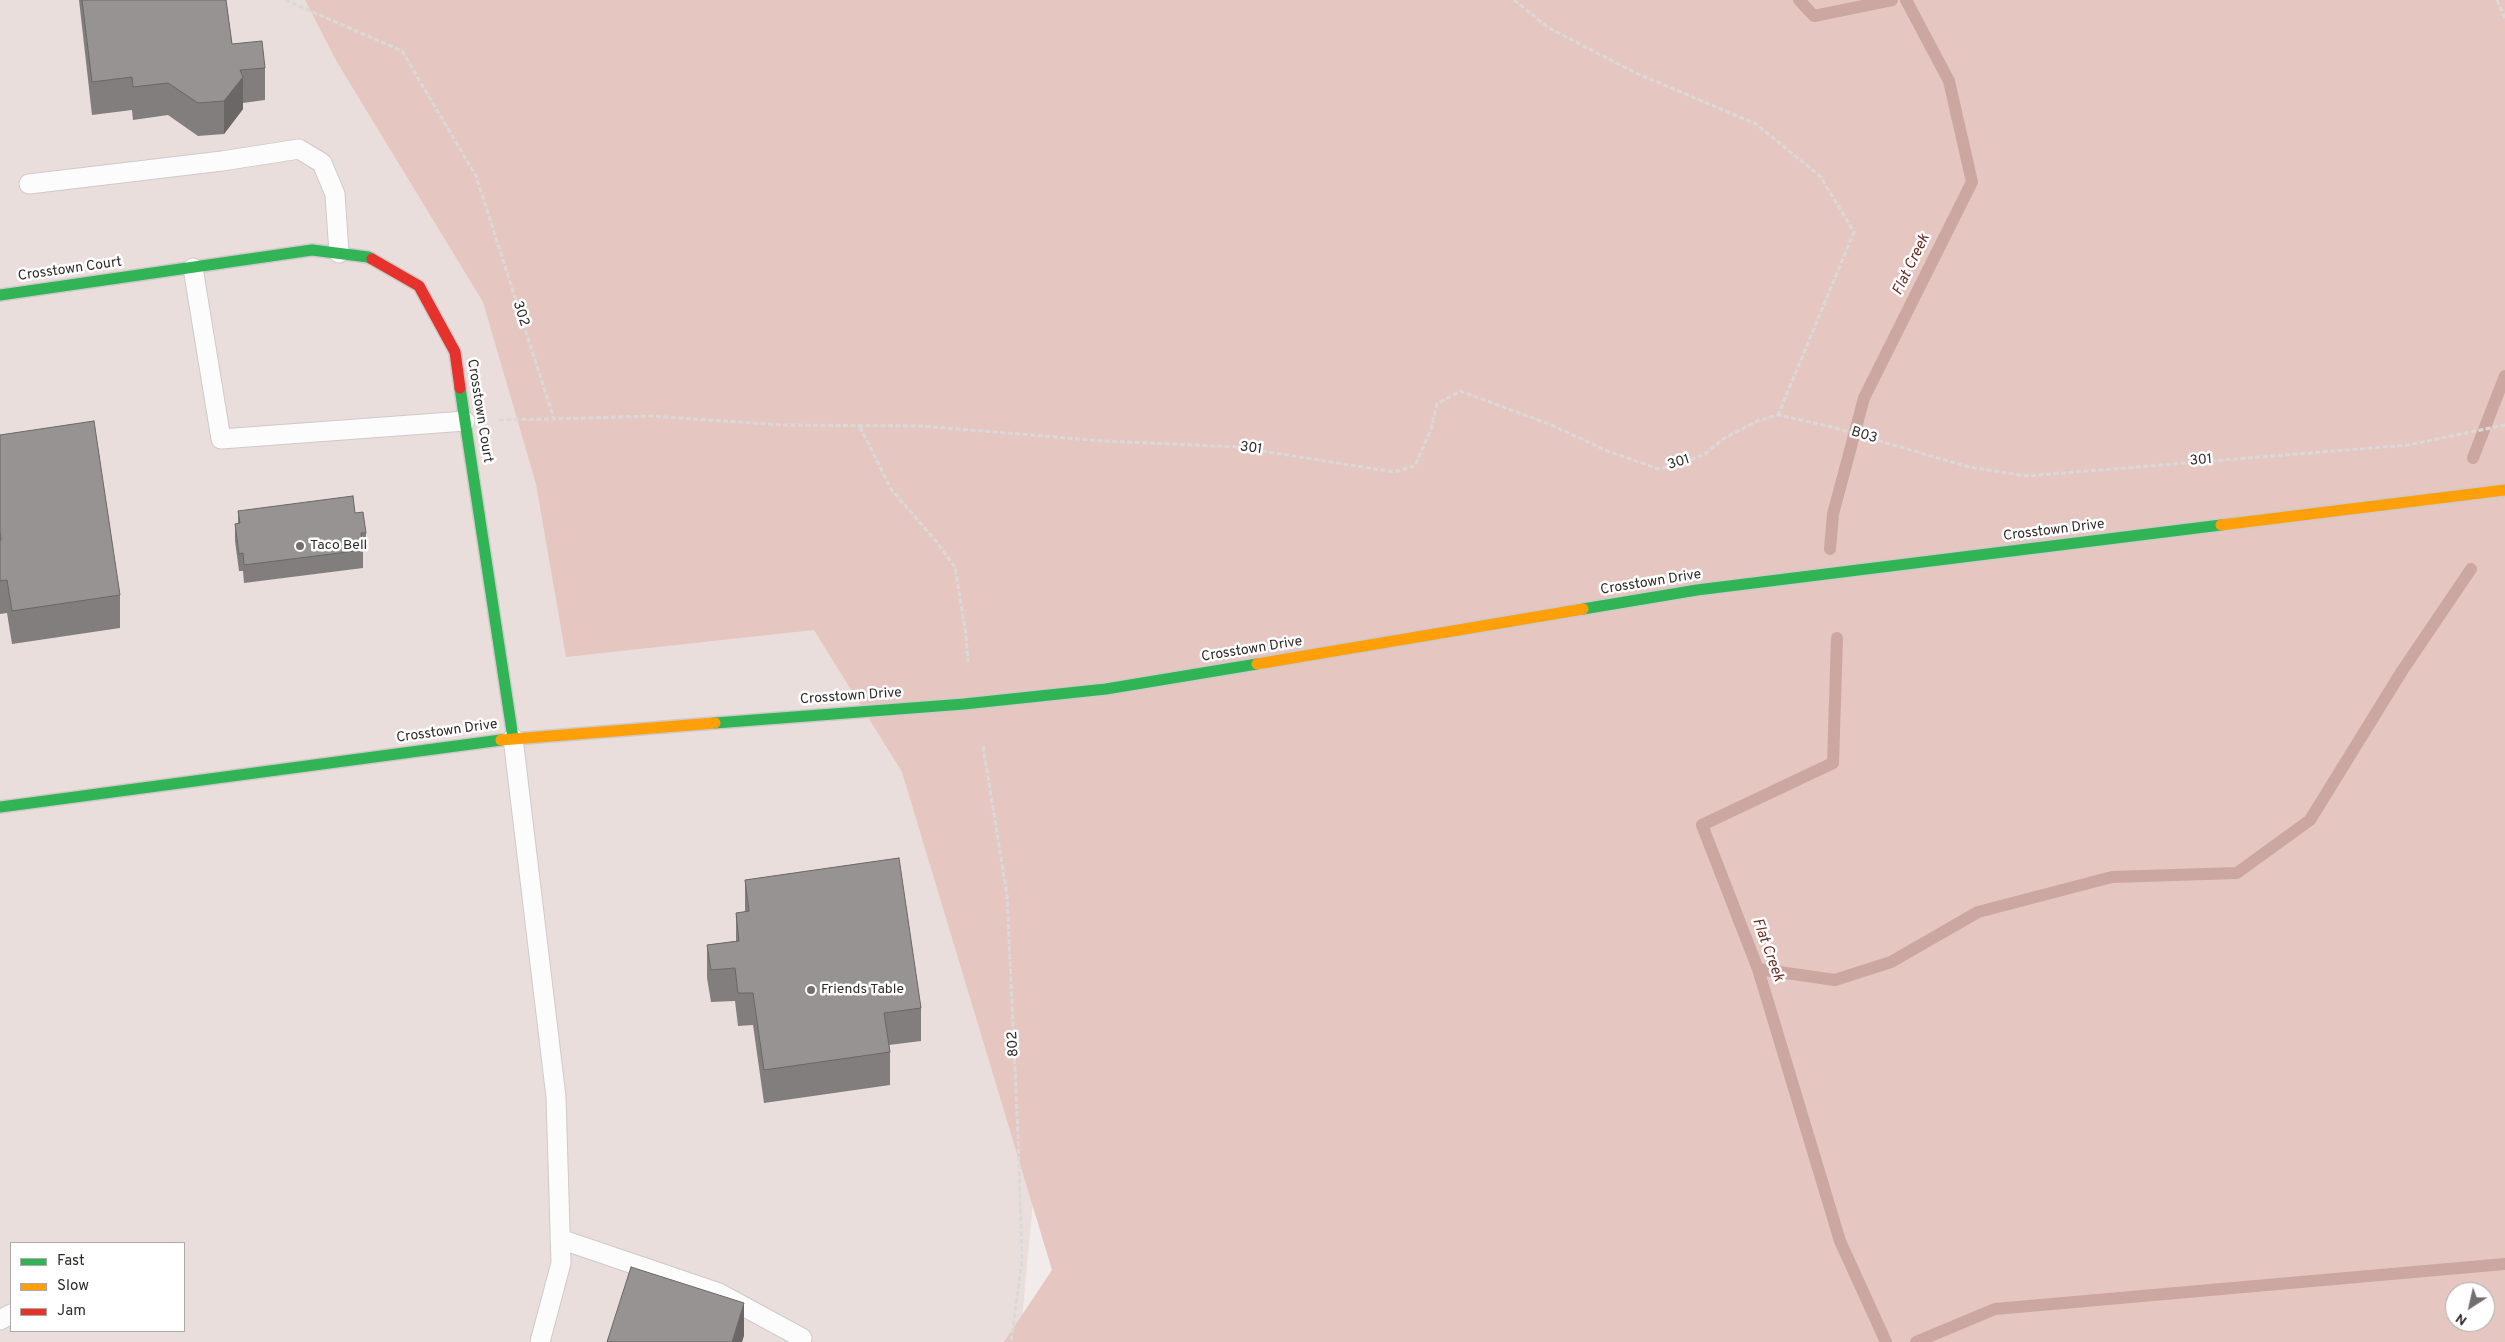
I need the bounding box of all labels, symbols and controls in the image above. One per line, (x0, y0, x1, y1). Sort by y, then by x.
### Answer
water label: Flat Creek (1889, 231, 1935, 299)
street label: Crosstown Court (17, 254, 123, 286)
street label: 302 (508, 299, 532, 329)
street label: Crosstown Court (463, 358, 495, 464)
street label: B03 (1849, 424, 1879, 448)
street label: 301 (1239, 439, 1263, 459)
street label: 301 (1666, 452, 1692, 474)
street label: 301 (2189, 452, 2213, 470)
street label: Crosstown Drive (2002, 516, 2106, 546)
place label: Taco Bell (310, 538, 367, 554)
marker: Taco Bell (294, 540, 306, 552)
street label: Crosstown Drive (1599, 567, 1703, 599)
street label: Crosstown Drive (1200, 634, 1304, 666)
street label: Crosstown Drive (800, 685, 902, 709)
street label: Crosstown Drive (395, 717, 499, 747)
water label: Flat Creek (1747, 916, 1787, 984)
place label: Friends Table (821, 982, 904, 998)
marker: Friends Table (805, 984, 817, 996)
street label: 802 (1005, 1031, 1023, 1057)
legend (10, 1242, 185, 1332)
text: Fast (57, 1252, 85, 1271)
text: Slow (57, 1277, 89, 1296)
north arrow (2445, 1282, 2495, 1332)
text: Jam (57, 1302, 86, 1321)
text: N (2453, 1309, 2471, 1329)

